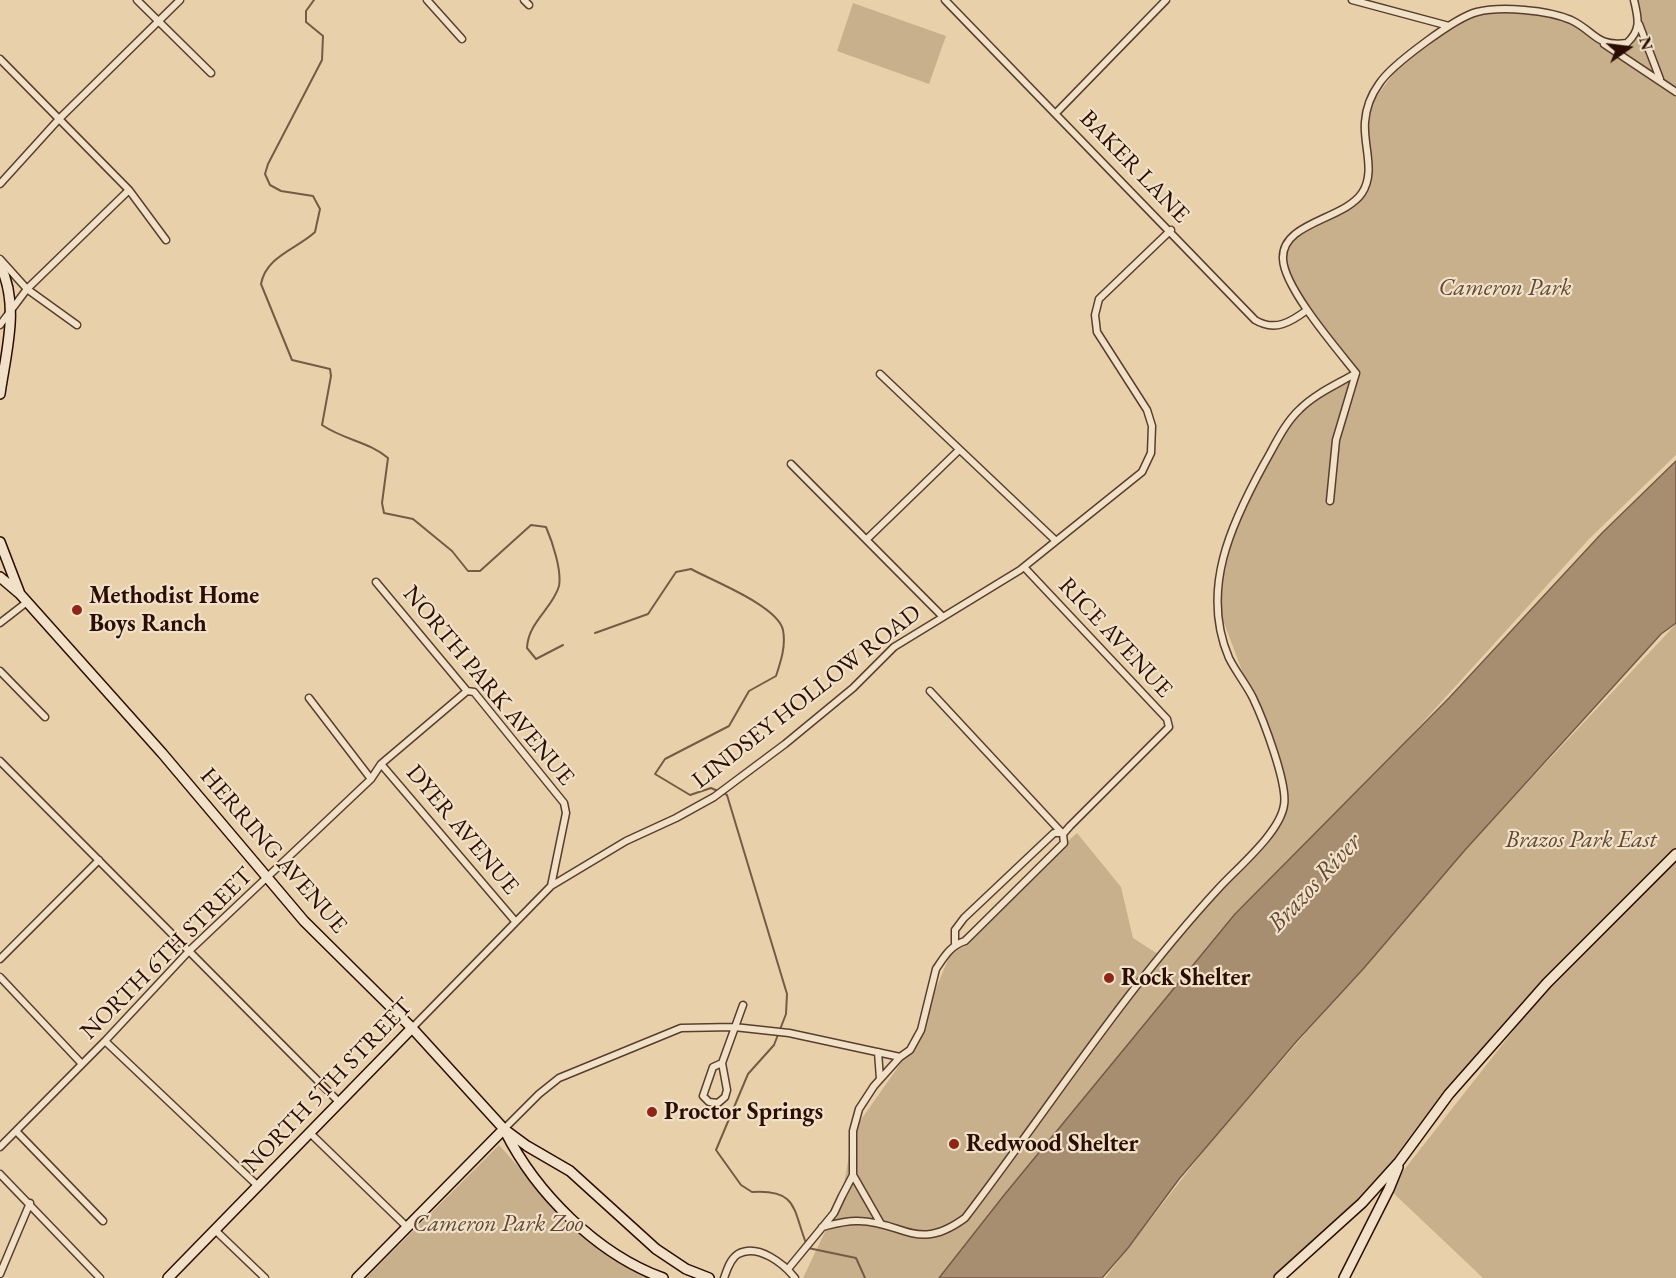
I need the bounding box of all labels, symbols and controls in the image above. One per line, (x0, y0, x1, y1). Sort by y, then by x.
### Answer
north arrow (1598, 18, 1658, 78)
text: N (1634, 35, 1658, 52)
street label: BAKER LANE (1073, 105, 1195, 229)
park label: Cameron Park (1438, 274, 1572, 302)
street label: RICE AVENUE (1052, 572, 1178, 704)
street label: NORTH PARK AVENUE (396, 580, 580, 792)
place label: Methodist Home Boys Ranch (89, 582, 259, 638)
street label: LINDSEY HOLLOW ROAD (687, 599, 927, 795)
marker: Methodist Home Boys Ranch (70, 603, 84, 617)
street label: DYER AVENUE (400, 759, 524, 901)
street label: HERRING AVENUE (193, 762, 353, 940)
park label: Brazos Park East (1505, 826, 1657, 854)
water label: Brazos River (1261, 827, 1369, 939)
street label: NORTH 6TH STREET (75, 862, 259, 1046)
place label: Rock Shelter (1121, 964, 1250, 992)
marker: Rock Shelter (1102, 971, 1116, 985)
street label: NORTH 5TH STREET (237, 993, 419, 1179)
place label: Proctor Springs (664, 1098, 823, 1126)
marker: Proctor Springs (645, 1105, 659, 1119)
place label: Redwood Shelter (966, 1130, 1139, 1158)
marker: Redwood Shelter (947, 1137, 961, 1151)
park label: Cameron Park Zoo (412, 1210, 584, 1238)

